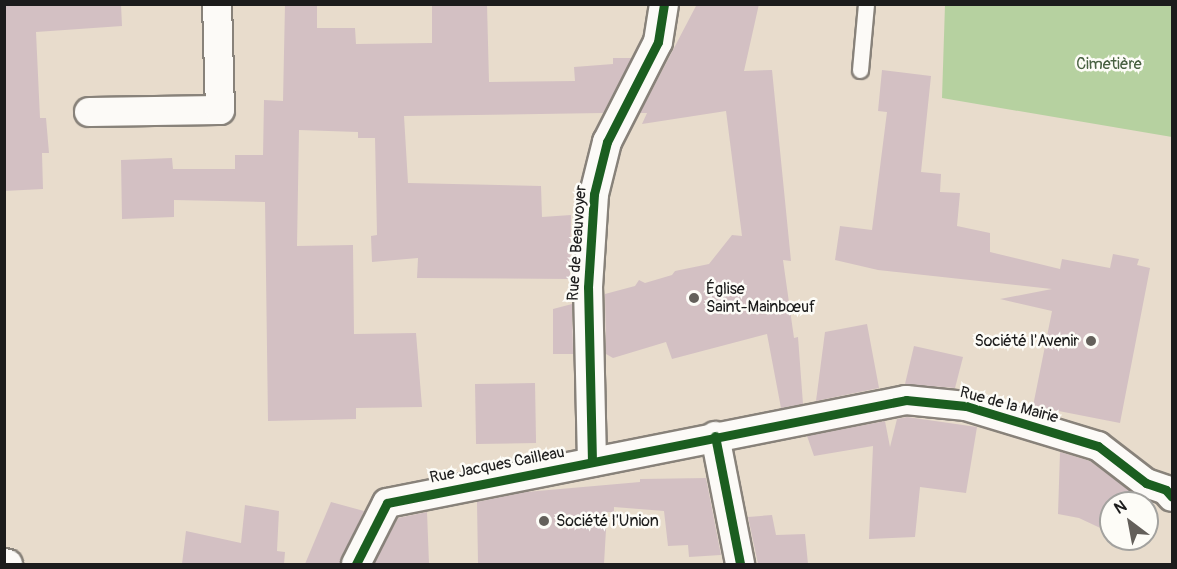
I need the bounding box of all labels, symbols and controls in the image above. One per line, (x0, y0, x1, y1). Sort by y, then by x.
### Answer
park label: Cimetière (1076, 54, 1142, 74)
street label: Rue de Beauvoyer (563, 184, 591, 302)
place label: Église Saint-Mainbœuf (706, 279, 815, 317)
marker: Église Saint-Mainbœuf (687, 291, 701, 305)
place label: Société l'Avenir (974, 331, 1079, 351)
marker: Société l'Avenir (1084, 334, 1098, 348)
street label: Rue de la Mairie (958, 383, 1060, 427)
street label: Rue Jacques Cailleau (428, 443, 566, 487)
north arrow (1099, 491, 1159, 551)
text: N (1111, 496, 1130, 519)
place label: Société l'Union (556, 511, 659, 531)
marker: Société l'Union (537, 514, 551, 528)

